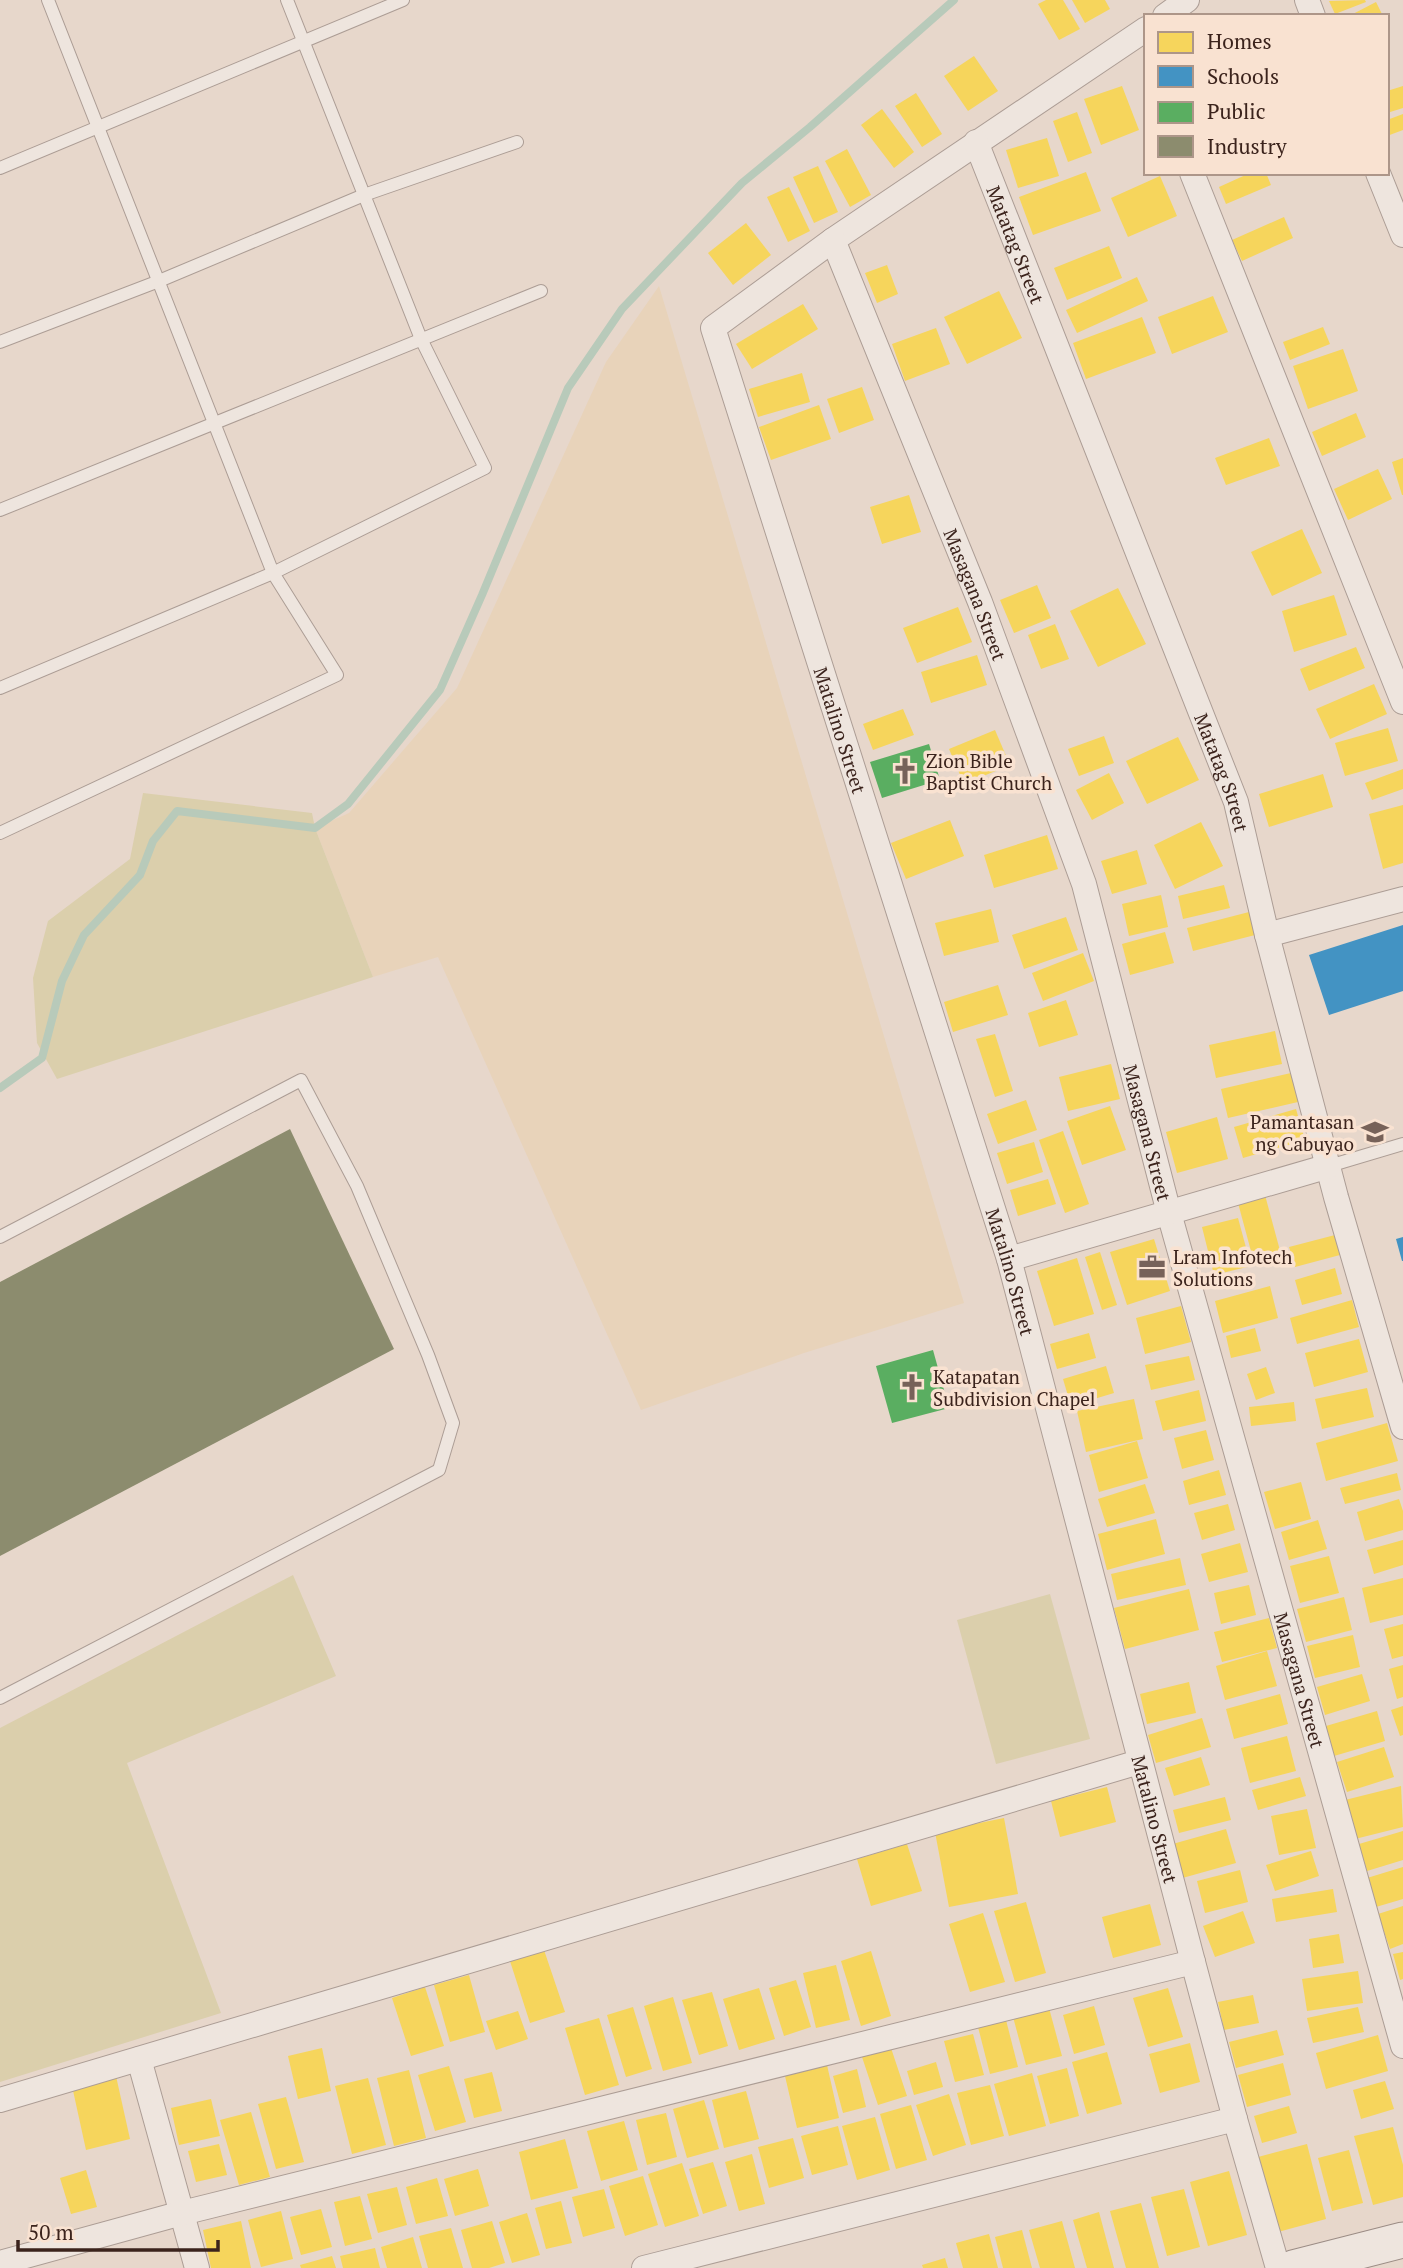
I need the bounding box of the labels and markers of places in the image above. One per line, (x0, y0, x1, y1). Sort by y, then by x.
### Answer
place label: Zion Bible Baptist Church (926, 748, 1052, 795)
church icon: Zion Bible Baptist Church (890, 756, 920, 786)
place label: Pamantasan ng Cabuyao (1250, 1109, 1354, 1156)
school or university icon: Pamantasan ng Cabuyao (1360, 1117, 1390, 1147)
place label: Lram Infotech Solutions (1173, 1244, 1292, 1291)
office icon: Lram Infotech Solutions (1137, 1252, 1167, 1282)
place label: Katapatan Subdivision Chapel (933, 1364, 1095, 1411)
church icon: Katapatan Subdivision Chapel (897, 1372, 927, 1402)

